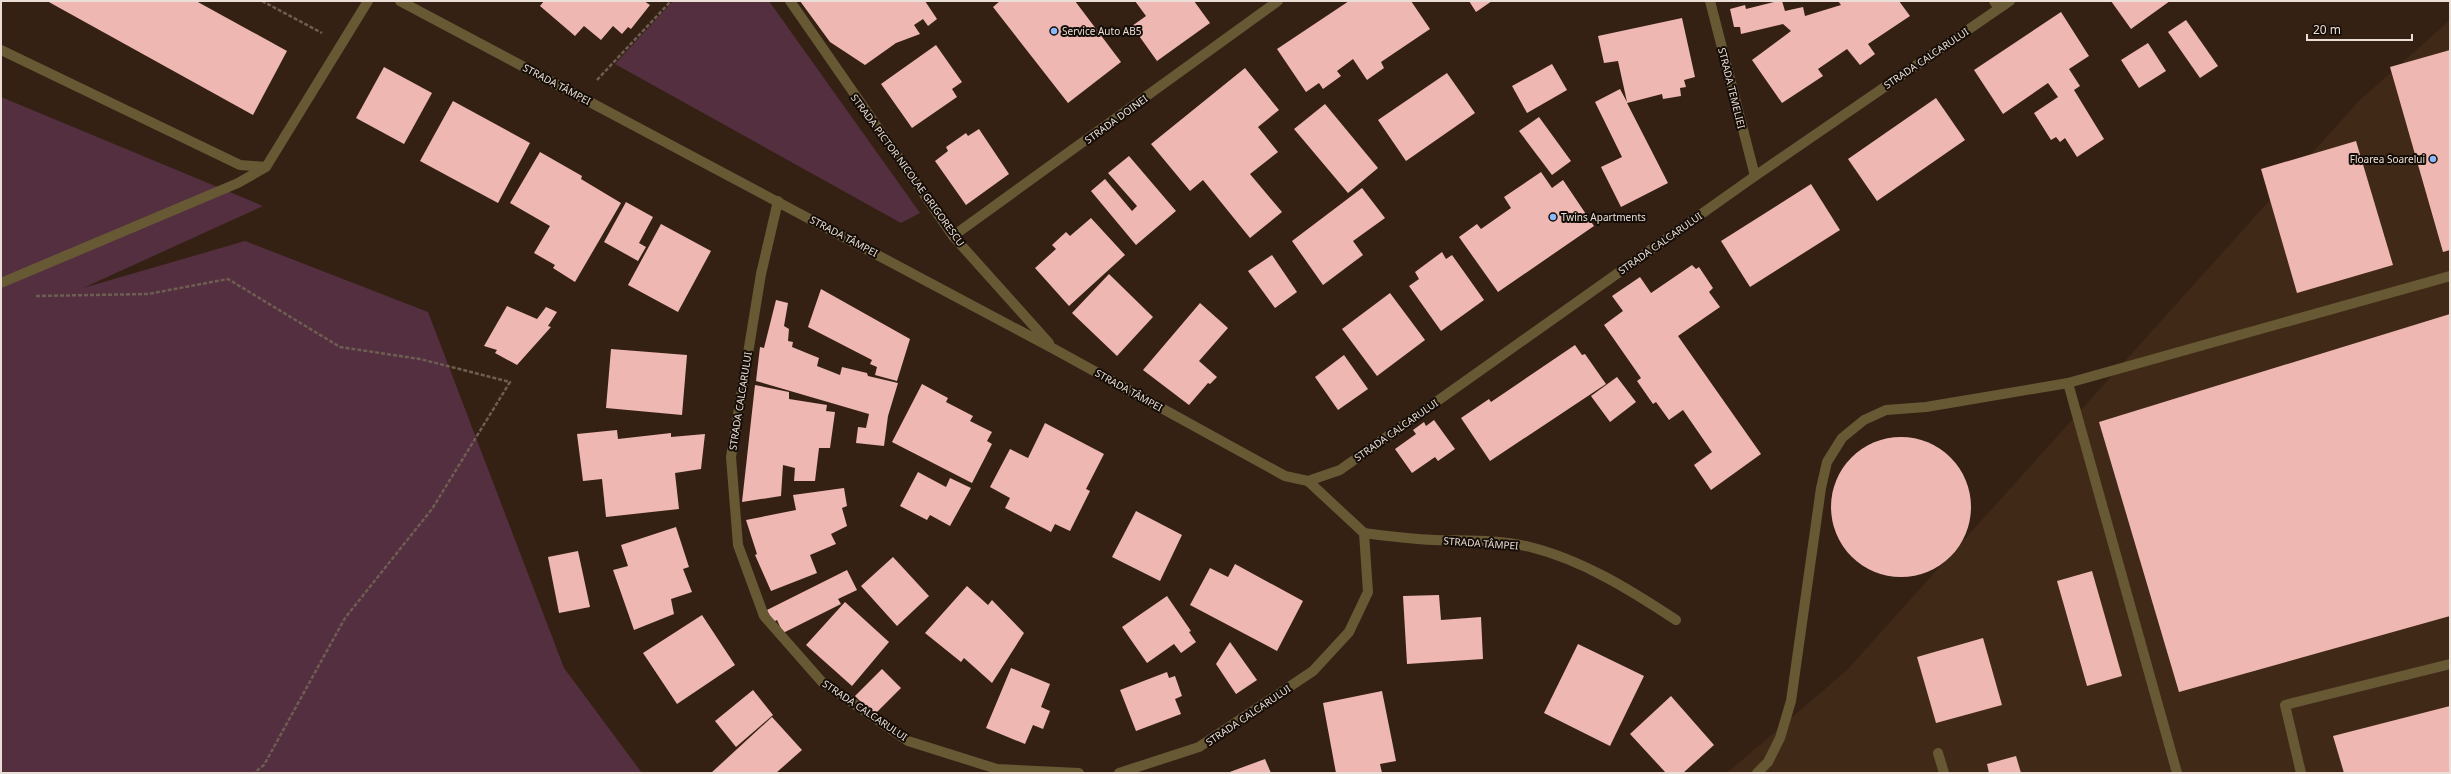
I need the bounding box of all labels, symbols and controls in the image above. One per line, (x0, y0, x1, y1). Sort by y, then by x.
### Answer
scale bar (2307, 16, 2412, 42)
text: 20 m (2313, 21, 2341, 38)
place label: Service Auto AB5 (1062, 24, 1142, 38)
street label: STRADA CALCARULUI (1881, 24, 1971, 92)
marker: Service Auto AB5 (1049, 26, 1059, 36)
street label: STRADA TEMELIEI (1715, 46, 1749, 130)
street label: STRADA TÂMPEI (521, 60, 593, 108)
street label: STRADA PICTOR NICOLAE GRIGORESCU (848, 91, 968, 249)
street label: STRADA DOINEI (1082, 91, 1150, 147)
place label: Floarea Soarelui (2350, 152, 2425, 166)
marker: Floarea Soarelui (2428, 154, 2438, 164)
street label: STRADA CALCARULUI (1615, 209, 1705, 277)
place label: Twins Apartments (1561, 210, 1646, 224)
street label: STRADA TÂMPEI (808, 212, 880, 260)
marker: Twins Apartments (1548, 212, 1558, 222)
street label: STRADA CALCARULUI (725, 351, 755, 451)
street label: STRADA TÂMPEI (1093, 366, 1165, 414)
street label: STRADA CALCARULUI (1351, 396, 1441, 464)
street label: STRADA TÂMPEI (1443, 533, 1519, 553)
street label: STRADA CALCARULUI (820, 676, 910, 744)
street label: STRADA CALCARULUI (1203, 681, 1293, 749)

